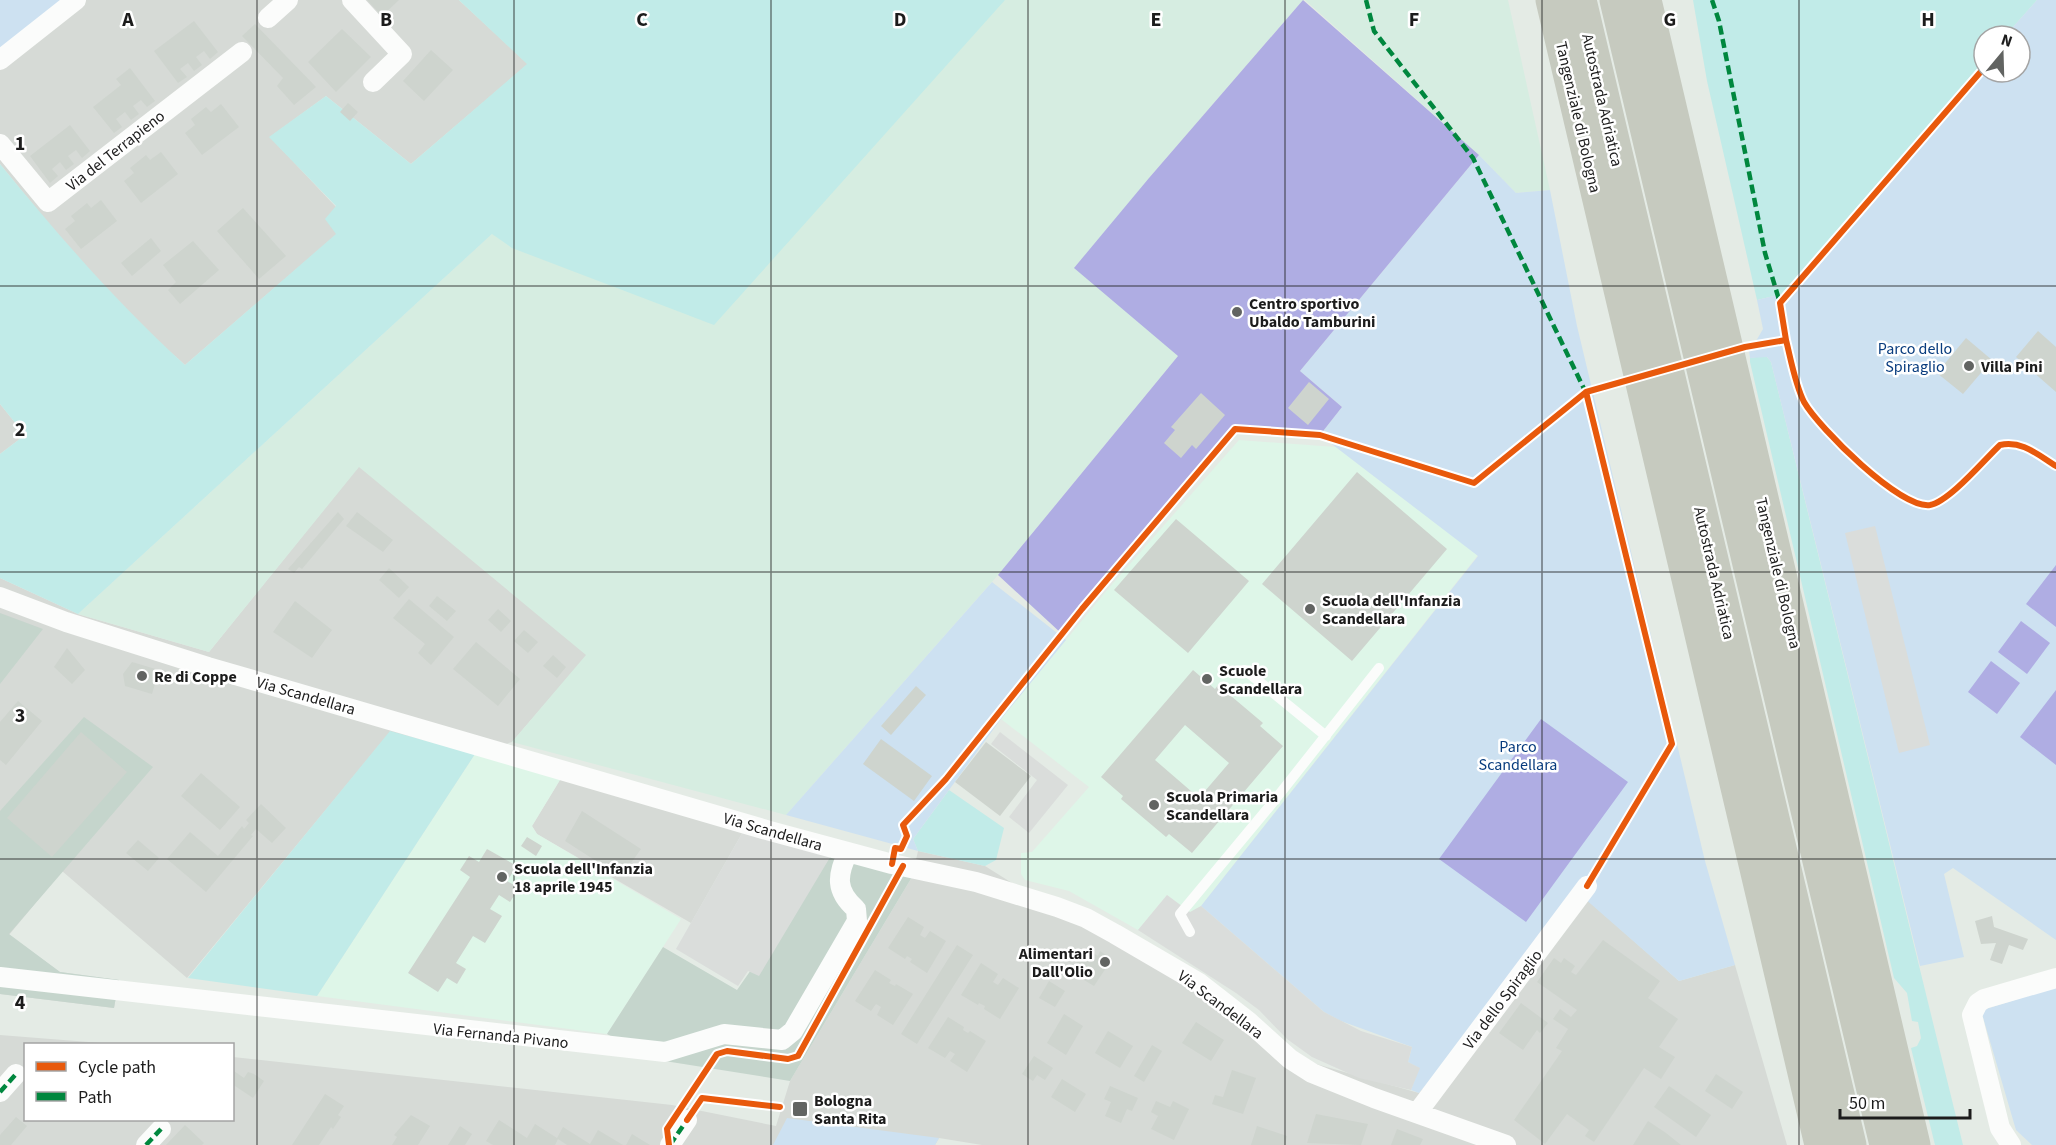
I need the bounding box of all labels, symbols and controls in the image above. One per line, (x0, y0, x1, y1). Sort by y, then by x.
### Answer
text: A (121, 6, 134, 34)
text: B (380, 6, 392, 34)
text: C (636, 6, 648, 34)
text: D (894, 6, 906, 34)
text: E (1151, 6, 1161, 34)
text: F (1409, 6, 1419, 34)
text: G (1664, 6, 1676, 34)
text: H (1921, 6, 1935, 34)
north arrow (1972, 24, 2032, 84)
text: N (1998, 29, 2015, 53)
street label: Autostrada Adriatica (1576, 32, 1628, 169)
street label: Tangenziale di Bologna (1550, 39, 1606, 195)
street label: Via del Terrapieno (62, 105, 170, 196)
text: 1 (15, 130, 25, 158)
place label: Centro sportivo Ubaldo Tamburini (1249, 293, 1376, 333)
marker: Centro sportivo Ubaldo Tamburini (1230, 305, 1244, 319)
park label: Parco dello Spiraglio (1878, 338, 1952, 378)
place label: Villa Pini (1980, 356, 2043, 378)
marker: Villa Pini (1962, 359, 1976, 373)
text: 2 (15, 416, 25, 444)
street label: Tangenziale di Bologna (1750, 495, 1806, 651)
street label: Autostrada Adriatica (1688, 505, 1740, 642)
place label: Scuola dell'Infanzia Scandellara (1322, 590, 1461, 630)
marker: Scuola dell'Infanzia Scandellara (1303, 602, 1317, 616)
place label: Scuole Scandellara (1219, 660, 1302, 700)
place label: Re di Coppe (154, 666, 237, 688)
marker: Re di Coppe (135, 669, 149, 683)
street label: Via Scandellara (254, 671, 358, 721)
marker: Scuole Scandellara (1200, 672, 1214, 686)
text: 3 (15, 702, 25, 730)
park label: Parco Scandellara (1479, 736, 1557, 776)
place label: Scuola Primaria Scandellara (1166, 786, 1278, 826)
marker: Scuola Primaria Scandellara (1147, 798, 1161, 812)
street label: Via Scandellara (721, 807, 825, 857)
place label: Scuola dell'Infanzia 18 aprile 1945 (514, 858, 653, 898)
marker: Scuola dell'Infanzia 18 aprile 1945 (495, 870, 509, 884)
place label: Alimentari Dall'Olio (1018, 943, 1093, 983)
street label: Via dello Spiraglio (1458, 945, 1548, 1054)
marker: Alimentari Dall'Olio (1098, 955, 1112, 969)
street label: Via Scandellara (1173, 965, 1268, 1044)
text: 4 (15, 989, 26, 1017)
street label: Via Fernanda Pivano (432, 1018, 570, 1054)
legend (24, 1043, 234, 1121)
text: Cycle path (78, 1055, 156, 1080)
scale bar (1840, 1082, 1970, 1120)
text: Path (78, 1085, 112, 1110)
place label: Bologna Santa Rita (814, 1090, 886, 1130)
text: 50 m (1849, 1091, 1885, 1116)
marker: Bologna Santa Rita (791, 1100, 809, 1118)

